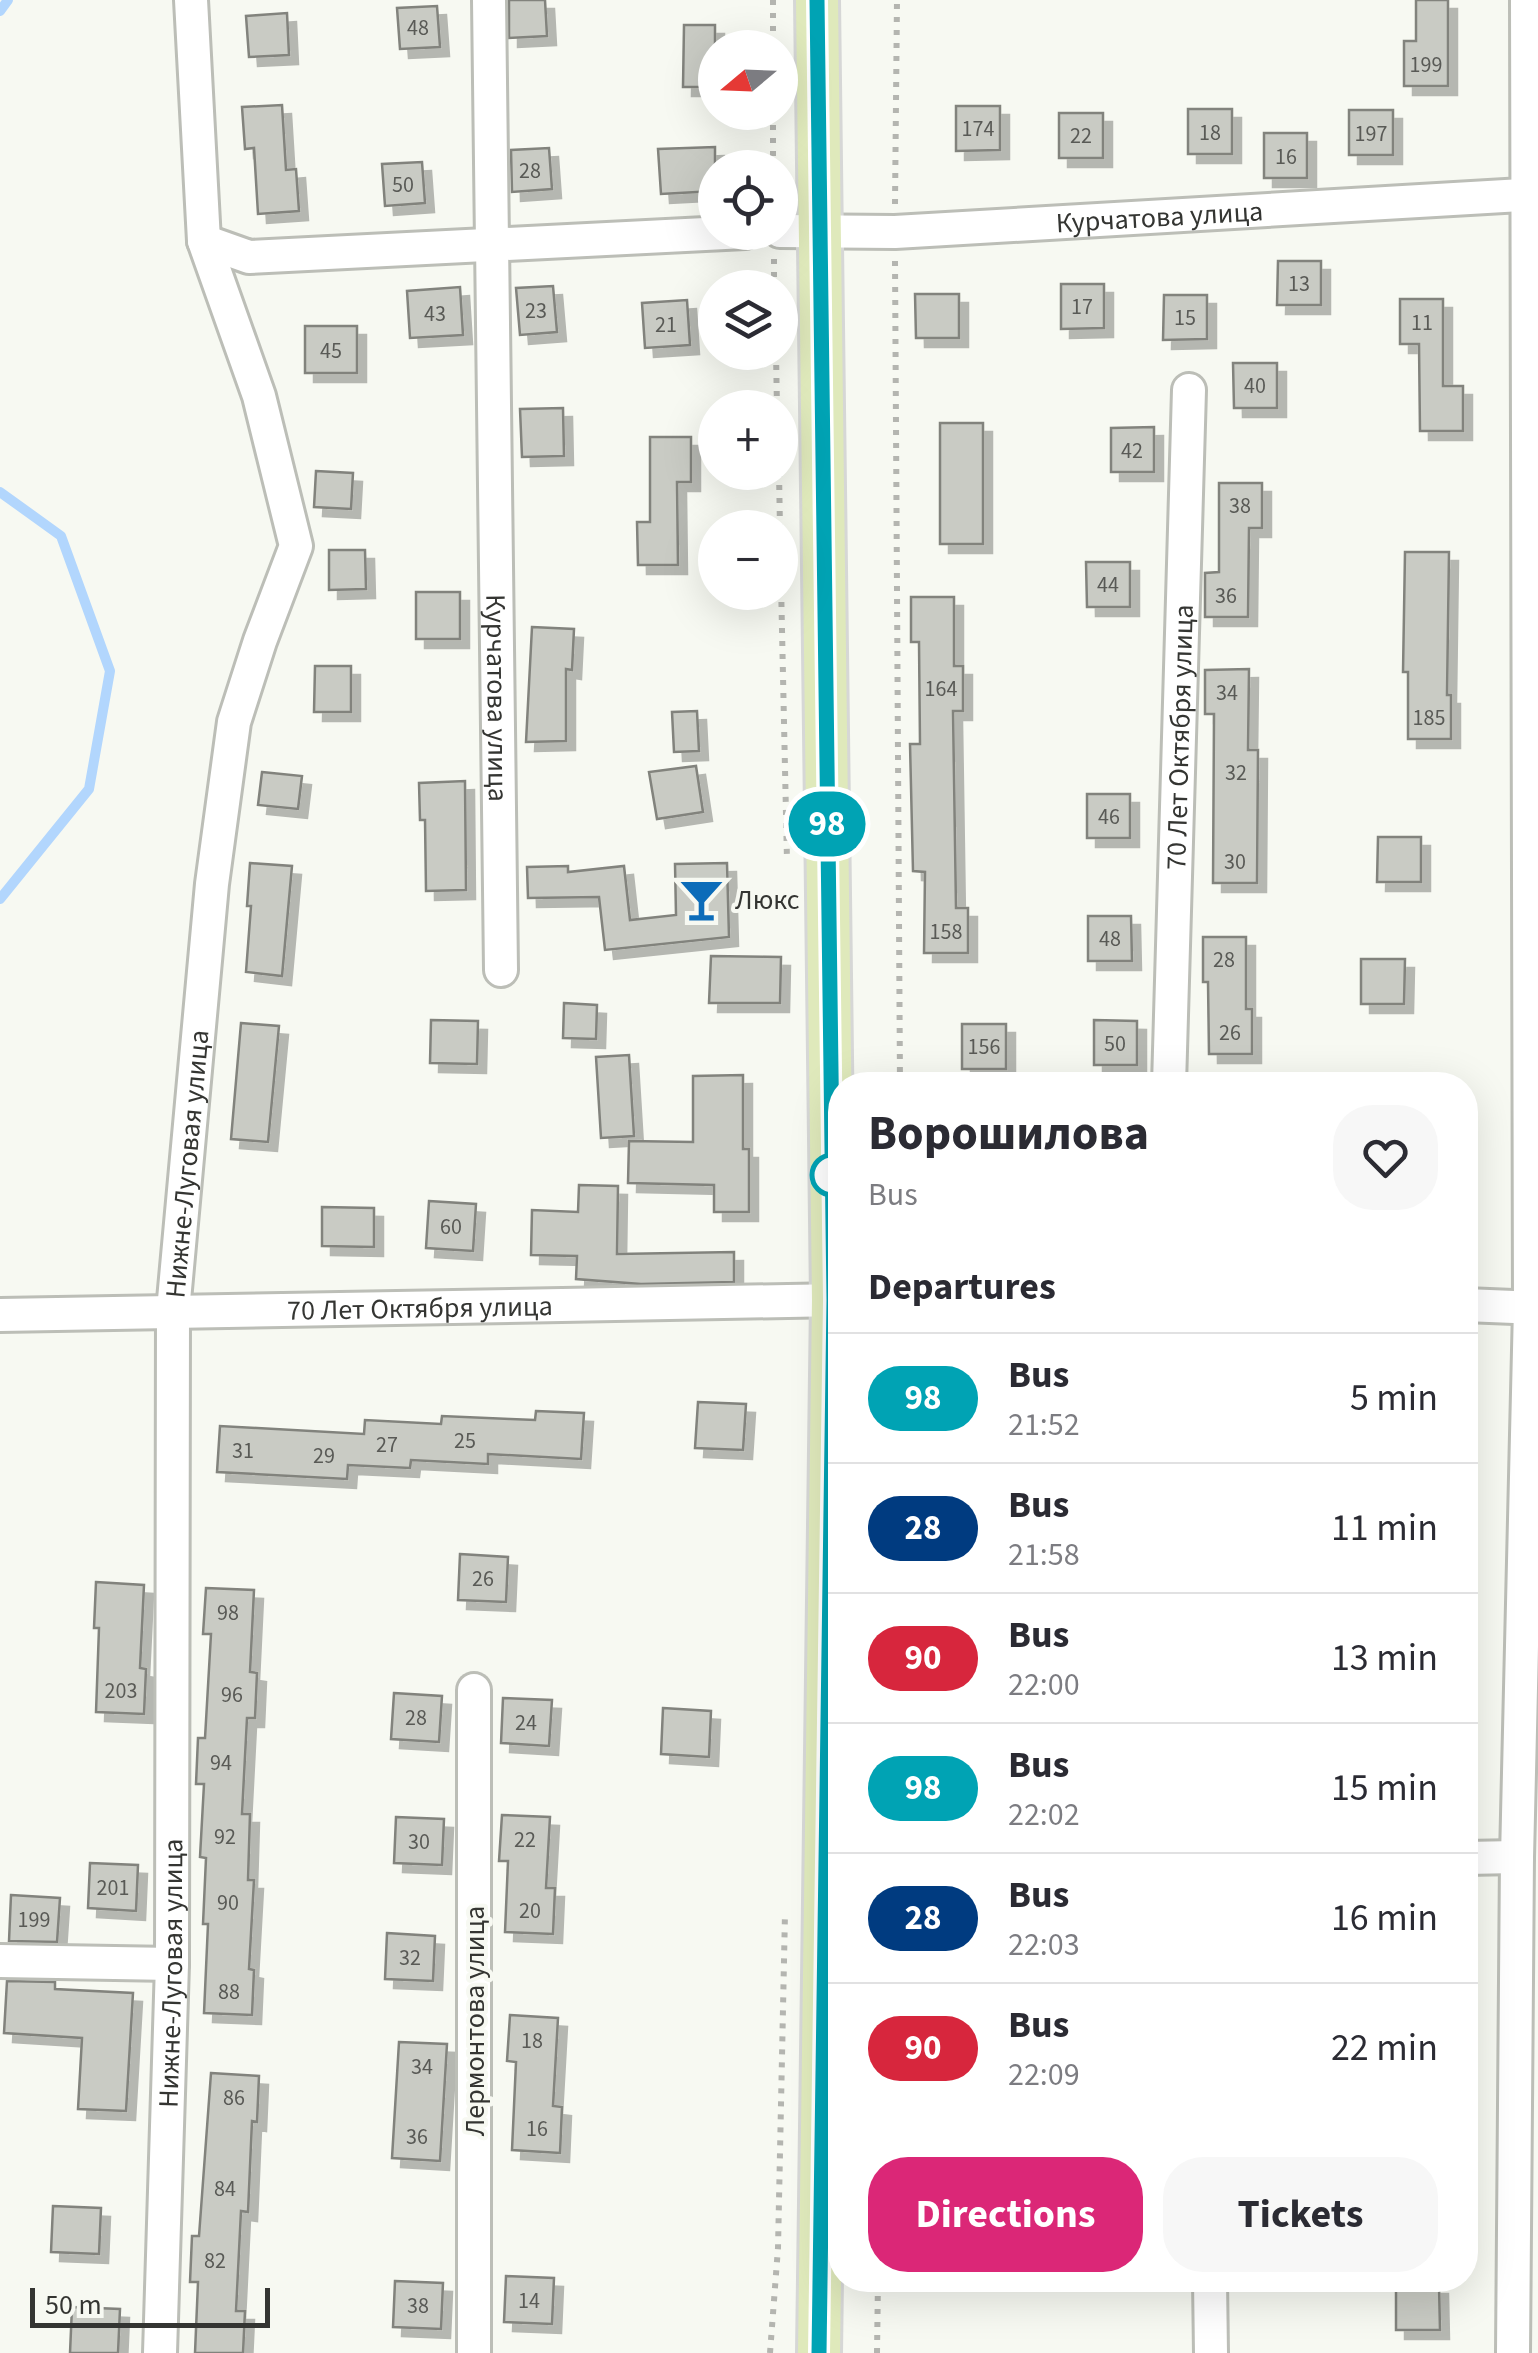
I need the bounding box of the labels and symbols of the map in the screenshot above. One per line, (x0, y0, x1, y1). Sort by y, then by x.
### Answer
house number: 48 (407, 12, 429, 44)
north arrow (698, 30, 798, 130)
house number: 199 (1410, 49, 1442, 81)
house number: 174 (962, 113, 994, 145)
house number: 18 (1199, 117, 1221, 149)
house number: 197 (1355, 118, 1387, 150)
house number: 22 (1070, 120, 1092, 152)
house number: 16 (1275, 141, 1297, 173)
house number: 28 (519, 155, 541, 187)
house number: 50 (392, 169, 414, 201)
street label: Курчатова улица (1055, 191, 1264, 243)
house number: 13 (1288, 268, 1310, 300)
house number: 17 (1071, 291, 1093, 323)
house number: 23 (525, 295, 547, 327)
house number: 43 (424, 298, 446, 330)
house number: 15 (1174, 302, 1196, 334)
house number: 11 (1411, 307, 1433, 339)
house number: 21 (655, 309, 677, 341)
house number: 45 (320, 335, 342, 367)
house number: 40 (1244, 370, 1266, 402)
house number: 42 (1121, 435, 1143, 467)
house number: 38 (1229, 490, 1251, 522)
house number: 44 (1097, 569, 1119, 601)
house number: 36 (1215, 580, 1237, 612)
street label: Курчатова улица (475, 594, 518, 802)
street label: 70 Лет Октября улица (1156, 604, 1204, 870)
house number: 164 (925, 673, 957, 705)
house number: 34 (1216, 677, 1238, 709)
house number: 185 (1413, 702, 1445, 734)
house number: 32 (1225, 757, 1247, 789)
line badge: 98 (782, 792, 872, 856)
house number: 46 (1098, 801, 1120, 833)
house number: 30 (1224, 846, 1246, 878)
bar icon: Люкс (678, 875, 726, 923)
place label: Люкс (735, 880, 800, 920)
house number: 158 (930, 916, 962, 948)
house number: 48 (1099, 923, 1121, 955)
house number: 28 (1213, 944, 1235, 976)
house number: 26 (1219, 1017, 1241, 1049)
street label: Нижне-Луговая улица (155, 1028, 220, 1300)
house number: 50 (1104, 1028, 1126, 1060)
house number: 156 (968, 1031, 1000, 1063)
unlabelled marker (811, 1154, 853, 1196)
house number: 60 (440, 1211, 462, 1243)
street label: 70 Лет Октября улица (287, 1286, 553, 1331)
house number: 25 (454, 1425, 476, 1457)
house number: 27 (376, 1429, 398, 1461)
house number: 31 (232, 1435, 254, 1467)
house number: 29 (313, 1440, 335, 1472)
house number: 26 (472, 1563, 494, 1595)
house number: 98 (217, 1597, 239, 1629)
house number: 203 (105, 1675, 137, 1707)
house number: 96 (221, 1679, 243, 1711)
house number: 28 (405, 1702, 427, 1734)
house number: 24 (515, 1707, 537, 1739)
house number: 94 (210, 1747, 232, 1779)
house number: 92 (214, 1821, 236, 1853)
house number: 22 (514, 1824, 536, 1856)
house number: 30 (408, 1826, 430, 1858)
street label: Нижне-Луговая улица (149, 1839, 193, 2108)
house number: 201 (97, 1872, 129, 1904)
house number: 90 (217, 1887, 239, 1919)
house number: 20 (519, 1895, 541, 1927)
house number: 199 (18, 1904, 50, 1936)
street label: Лермонтова улица (455, 1906, 495, 2136)
house number: 32 (399, 1942, 421, 1974)
house number: 88 (218, 1976, 240, 2008)
house number: 18 (521, 2025, 543, 2057)
house number: 34 (411, 2051, 433, 2083)
house number: 86 (223, 2082, 245, 2114)
house number: 16 (526, 2113, 548, 2145)
house number: 36 (406, 2121, 428, 2153)
house number: 84 (214, 2173, 236, 2205)
house number: 82 (204, 2245, 226, 2277)
scale bar (30, 2283, 270, 2328)
house number: 14 (518, 2285, 540, 2317)
house number: 38 (407, 2290, 429, 2322)

